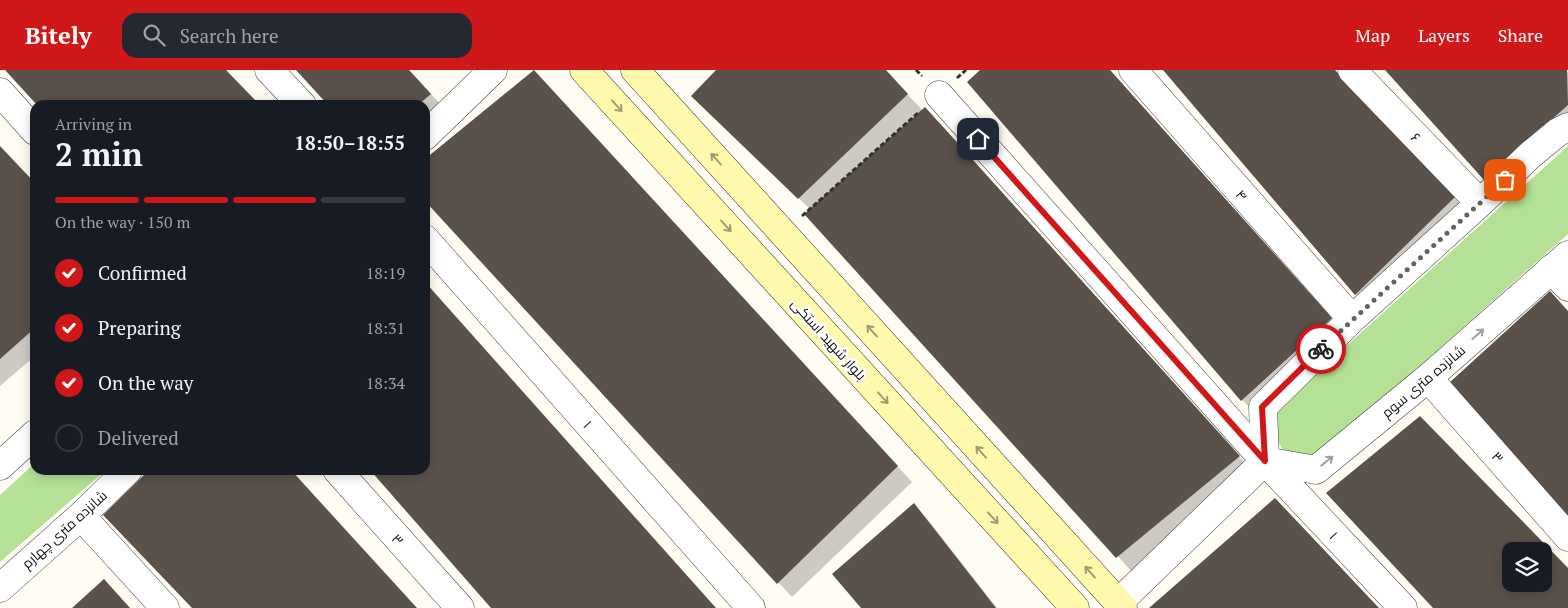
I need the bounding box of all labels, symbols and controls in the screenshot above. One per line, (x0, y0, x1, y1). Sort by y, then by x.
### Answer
search box (122, 13, 472, 58)
text: Bitely (25, 19, 92, 51)
icon: search (140, 21, 168, 49)
text: Search here (180, 23, 278, 48)
text: Map (1355, 23, 1390, 47)
text: Layers (1418, 23, 1470, 47)
text: Share (1498, 23, 1543, 47)
one-way arrow (611, 100, 623, 112)
text: Arriving in (55, 113, 132, 135)
pin (957, 118, 999, 160)
icon: home (964, 125, 992, 153)
street label: ۶ (1407, 128, 1425, 146)
text: 18:50–18:55 (294, 130, 405, 155)
text: 2 min (55, 133, 143, 175)
one-way arrow (710, 153, 721, 166)
pin (1484, 159, 1526, 201)
icon: bag (1491, 166, 1519, 194)
street label: ۴ (1232, 185, 1252, 205)
text: On the way · 150 m (55, 211, 190, 233)
one-way arrow (721, 220, 732, 233)
icon: check (55, 259, 83, 287)
text: Confirmed (98, 260, 187, 285)
text: 18:19 (366, 262, 405, 284)
street label: بلوار شهید استکی (787, 294, 871, 384)
icon: check (55, 314, 83, 342)
text: Preparing (98, 315, 181, 340)
text: 18:31 (366, 317, 405, 339)
courier (1296, 324, 1346, 374)
one-way arrow (866, 325, 878, 338)
one-way arrow (1471, 328, 1484, 340)
icon: bike (1307, 335, 1335, 363)
street label: شانزده متری سوم (1377, 340, 1469, 422)
icon: check (55, 369, 83, 397)
text: On the way (98, 370, 193, 395)
text: 18:34 (366, 372, 405, 394)
one-way arrow (877, 391, 889, 404)
street label: ۱ (579, 416, 597, 432)
text: Delivered (98, 425, 179, 450)
one-way arrow (975, 445, 987, 458)
street label: ۳ (1488, 447, 1508, 467)
one-way arrow (1320, 456, 1333, 467)
street label: شانزده متری چهارم (17, 486, 111, 573)
one-way arrow (987, 511, 998, 524)
street label: ۱ (1326, 527, 1342, 543)
street label: ۳ (388, 529, 408, 549)
map controls (1502, 542, 1552, 592)
button: layers (1502, 542, 1552, 592)
one-way arrow (1084, 565, 1096, 578)

